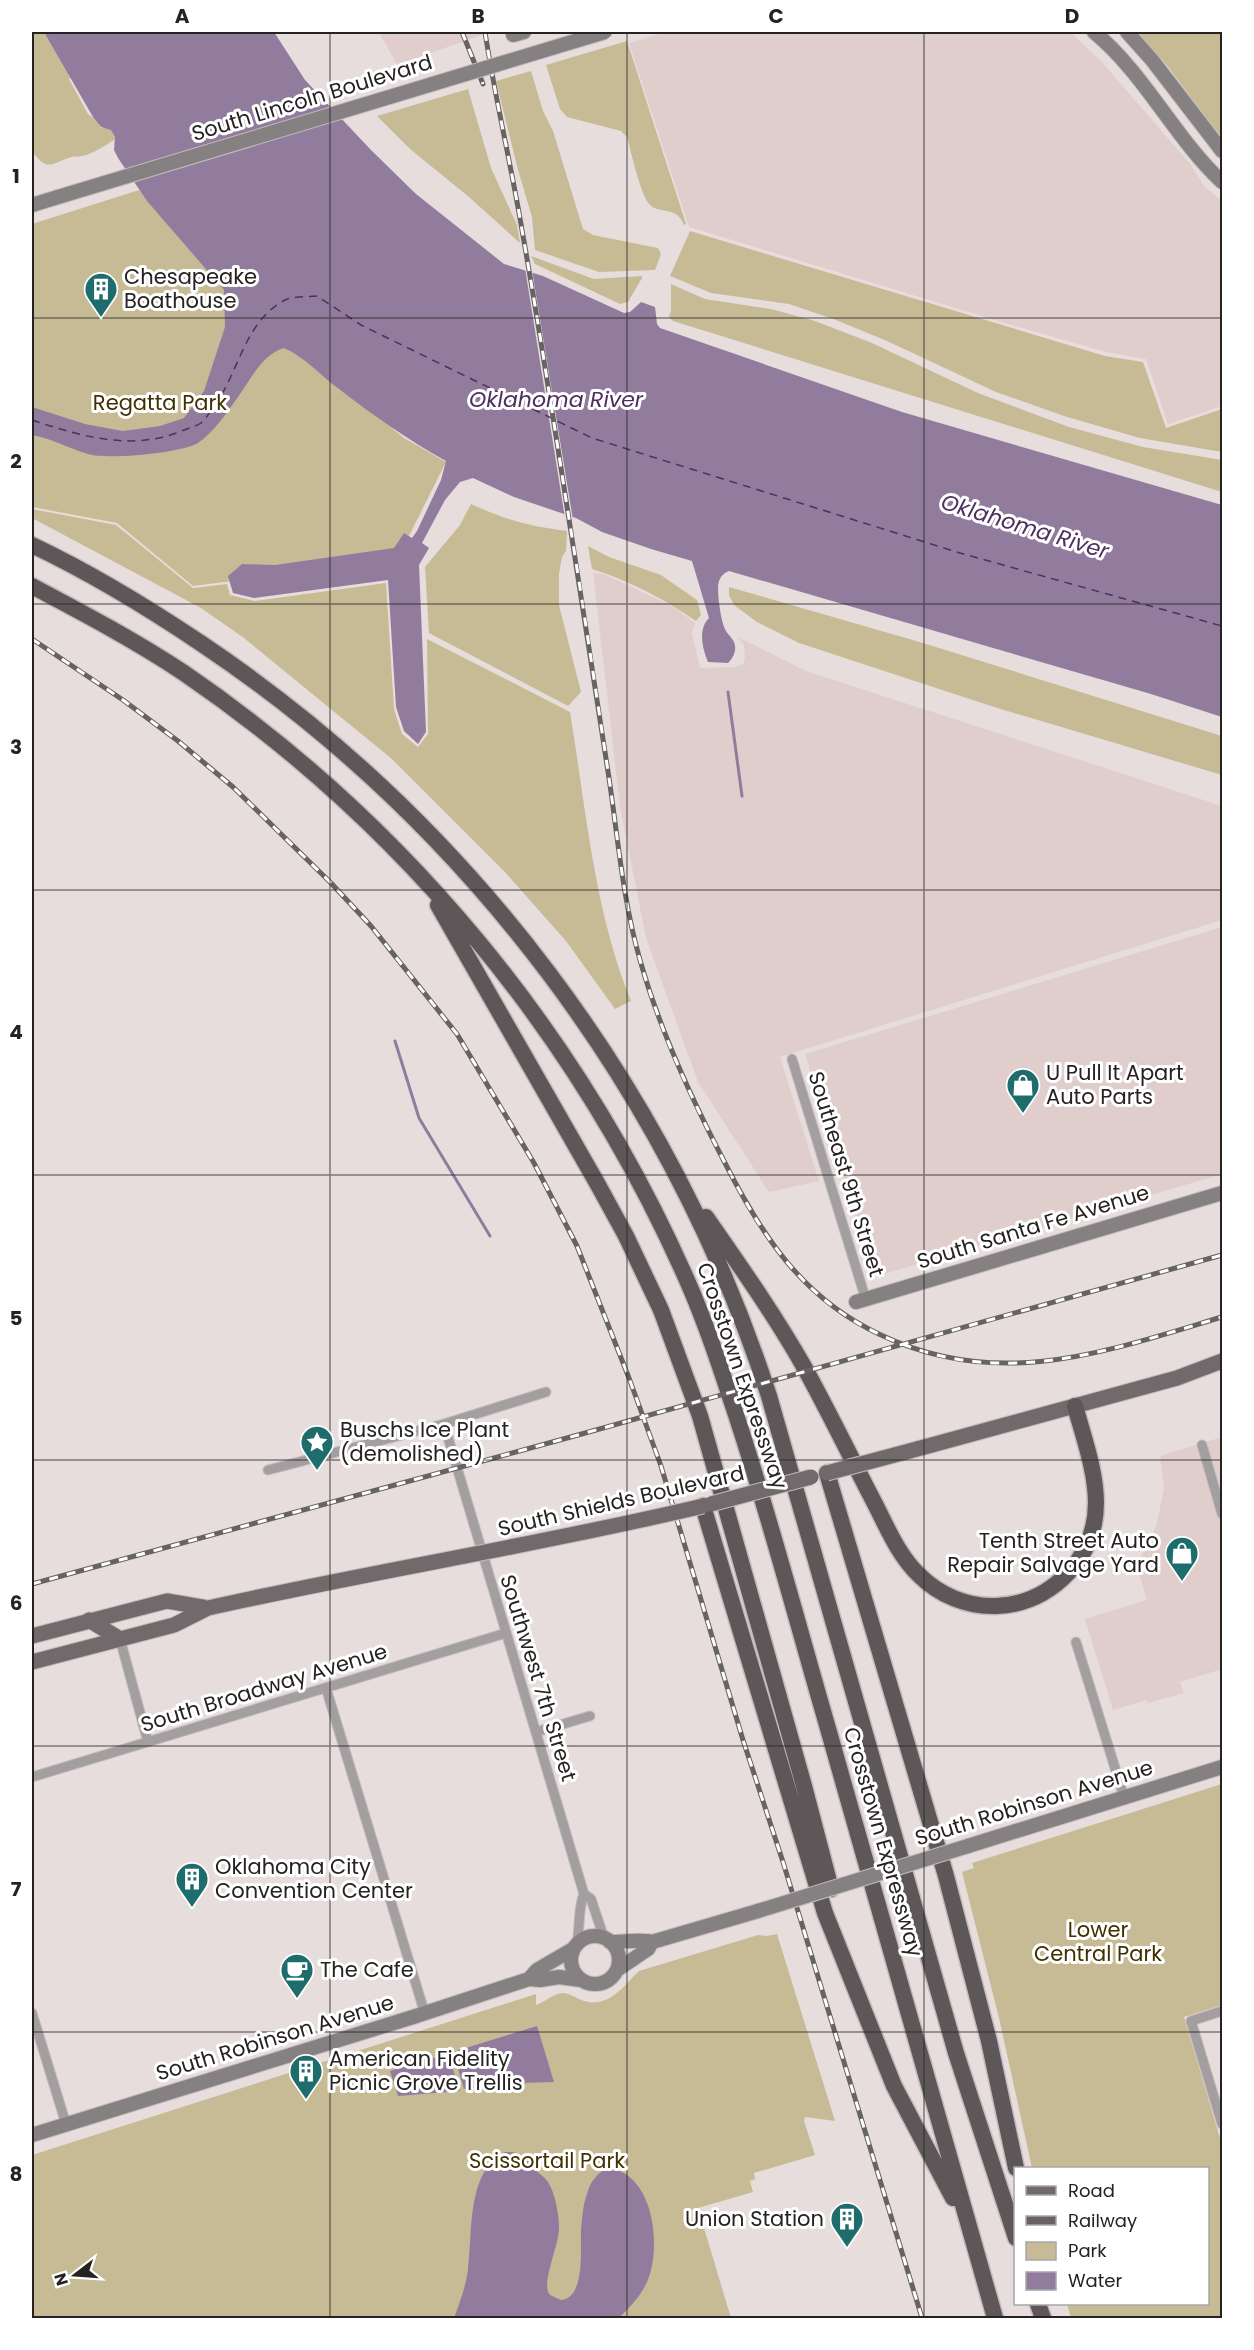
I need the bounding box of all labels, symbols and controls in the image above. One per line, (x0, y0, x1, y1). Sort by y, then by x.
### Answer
text: A (175, 2, 190, 30)
text: B (471, 2, 485, 30)
text: C (768, 2, 784, 30)
text: D (1065, 2, 1079, 30)
street label: South Lincoln Boulevard (188, 47, 436, 148)
text: 1 (12, 162, 20, 190)
place label: Chesapeake Boathouse (124, 262, 257, 315)
building icon: Chesapeake Boathouse (83, 271, 119, 318)
water label: Oklahoma River (469, 384, 644, 415)
park label: Regatta Park (93, 388, 227, 417)
text: 2 (10, 447, 22, 475)
water label: Oklahoma River (937, 486, 1113, 567)
text: 3 (10, 733, 22, 761)
text: 4 (9, 1018, 23, 1046)
place label: U Pull It Apart Auto Parts (1046, 1058, 1184, 1111)
shop icon: U Pull It Apart Auto Parts (1005, 1067, 1041, 1114)
street label: Southeast 9th Street (801, 1068, 892, 1280)
street label: South Santa Fe Avenue (913, 1177, 1153, 1276)
street label: Crosstown Expressway (690, 1259, 795, 1493)
text: 5 (10, 1304, 23, 1332)
place label: Buschs Ice Plant (demolished) (340, 1415, 509, 1468)
place icon: Buschs Ice Plant (demolished) (299, 1424, 335, 1471)
street label: South Shields Boulevard (495, 1458, 747, 1543)
place label: Tenth Street Auto Repair Salvage Yard (947, 1526, 1159, 1579)
shop icon: Tenth Street Auto Repair Salvage Yard (1164, 1535, 1200, 1582)
street label: Southwest 7th Street (493, 1571, 584, 1785)
text: 6 (10, 1589, 22, 1617)
street label: South Broadway Avenue (137, 1636, 391, 1739)
street label: Crosstown Expressway (837, 1724, 930, 1960)
street label: South Robinson Avenue (911, 1753, 1156, 1853)
place label: Oklahoma City Convention Center (215, 1852, 413, 1905)
building icon: Oklahoma City Convention Center (174, 1861, 210, 1908)
text: 7 (11, 1875, 22, 1903)
park label: Lower Central Park (1034, 1915, 1162, 1968)
cafe icon: The Cafe (279, 1952, 315, 1999)
place label: The Cafe (320, 1955, 414, 1984)
street label: South Robinson Avenue (152, 1988, 397, 2088)
place label: American Fidelity Picnic Grove Trellis (329, 2044, 523, 2097)
building icon: American Fidelity Picnic Grove Trellis (288, 2053, 324, 2100)
park label: Scissortail Park (469, 2146, 625, 2175)
text: 8 (10, 2160, 22, 2188)
legend (1014, 2167, 1209, 2305)
text: Road (1068, 2178, 1115, 2203)
building icon: Union Station (829, 2201, 865, 2248)
place label: Union Station (685, 2204, 824, 2233)
text: Railway (1068, 2208, 1137, 2233)
text: Park (1068, 2238, 1107, 2263)
north arrow (45, 2245, 105, 2305)
text: Water (1068, 2268, 1122, 2293)
text: N (48, 2270, 74, 2288)

